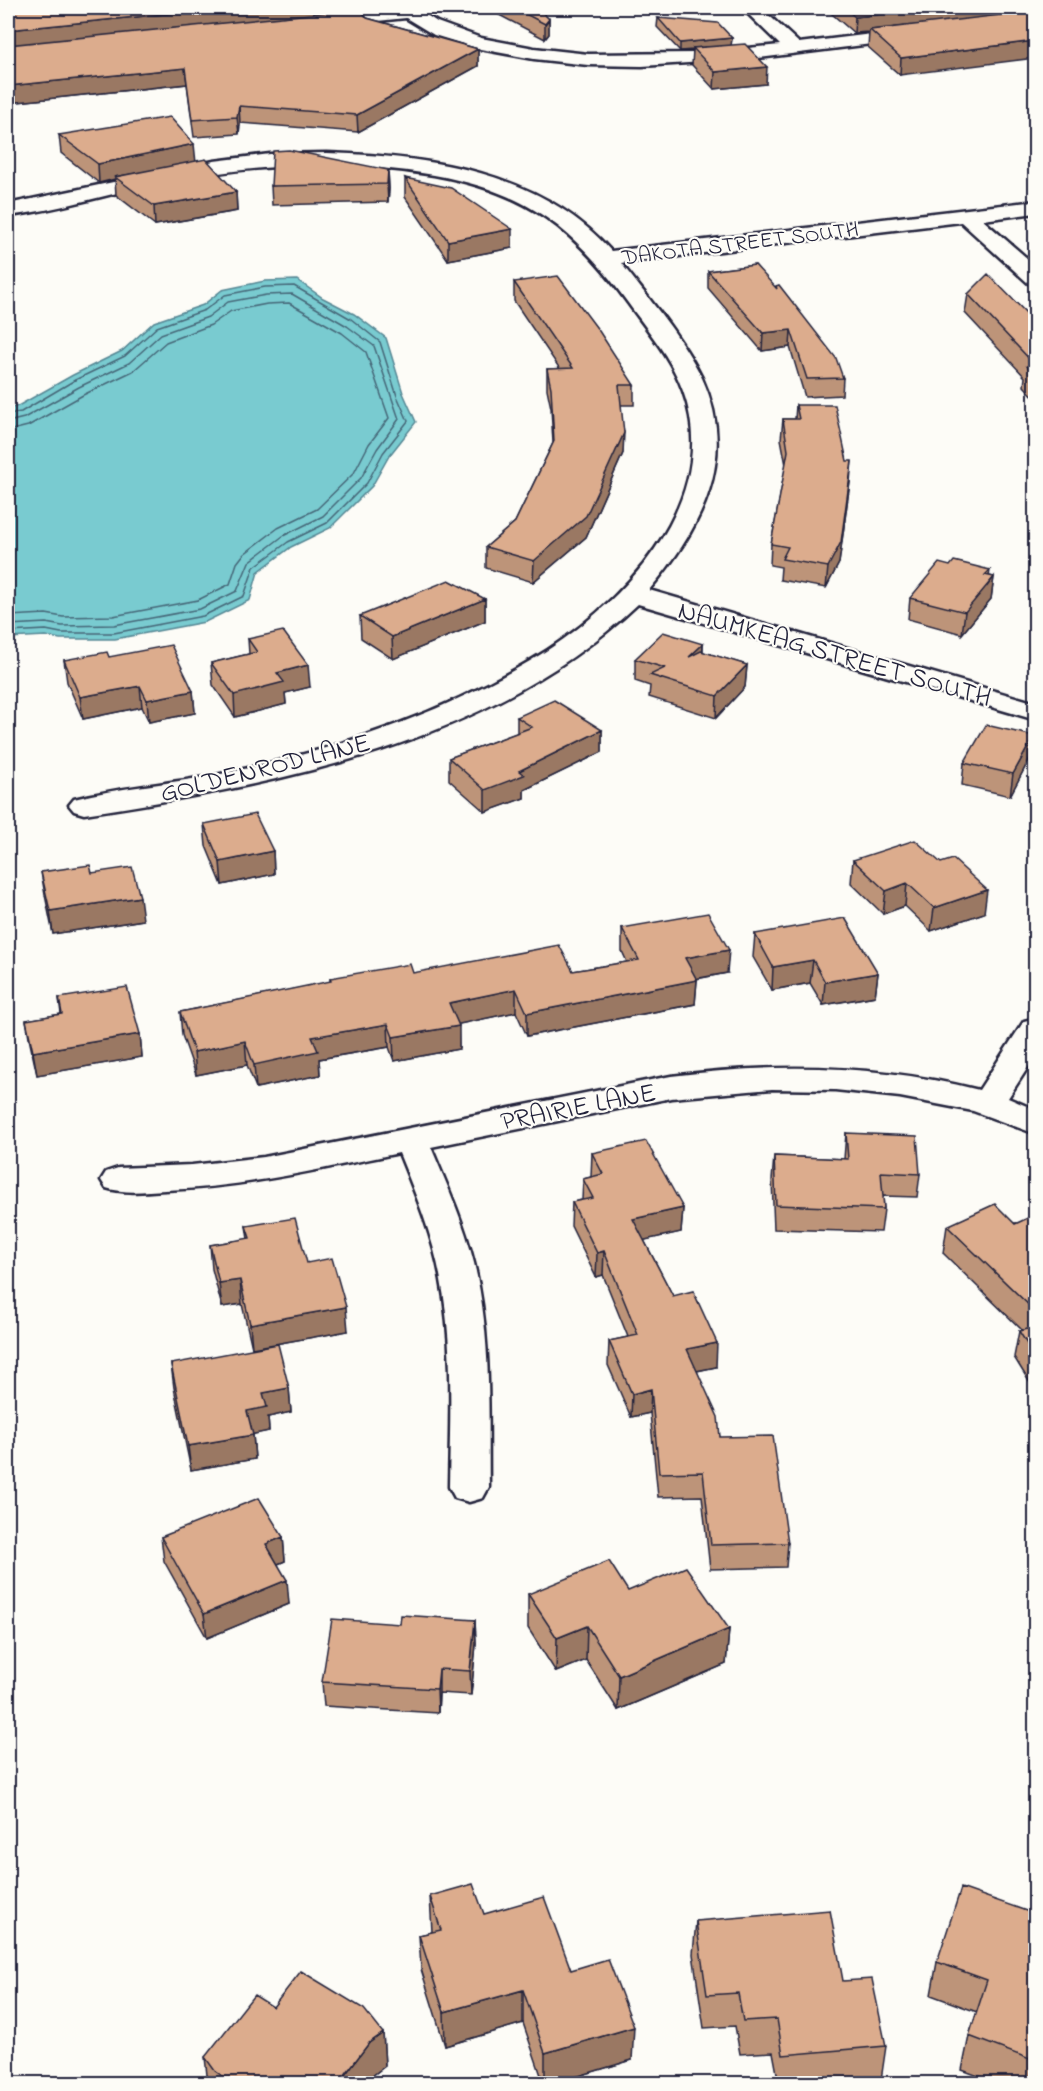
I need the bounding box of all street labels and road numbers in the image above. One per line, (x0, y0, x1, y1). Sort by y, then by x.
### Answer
street label: DAKOTA STREET SOUTH (619, 215, 860, 275)
street label: NAUMKEAG STREET SOUTH (673, 592, 995, 719)
street label: GOLDENROD LANE (156, 724, 375, 814)
street label: PRAIRIE LANE (497, 1074, 660, 1143)

